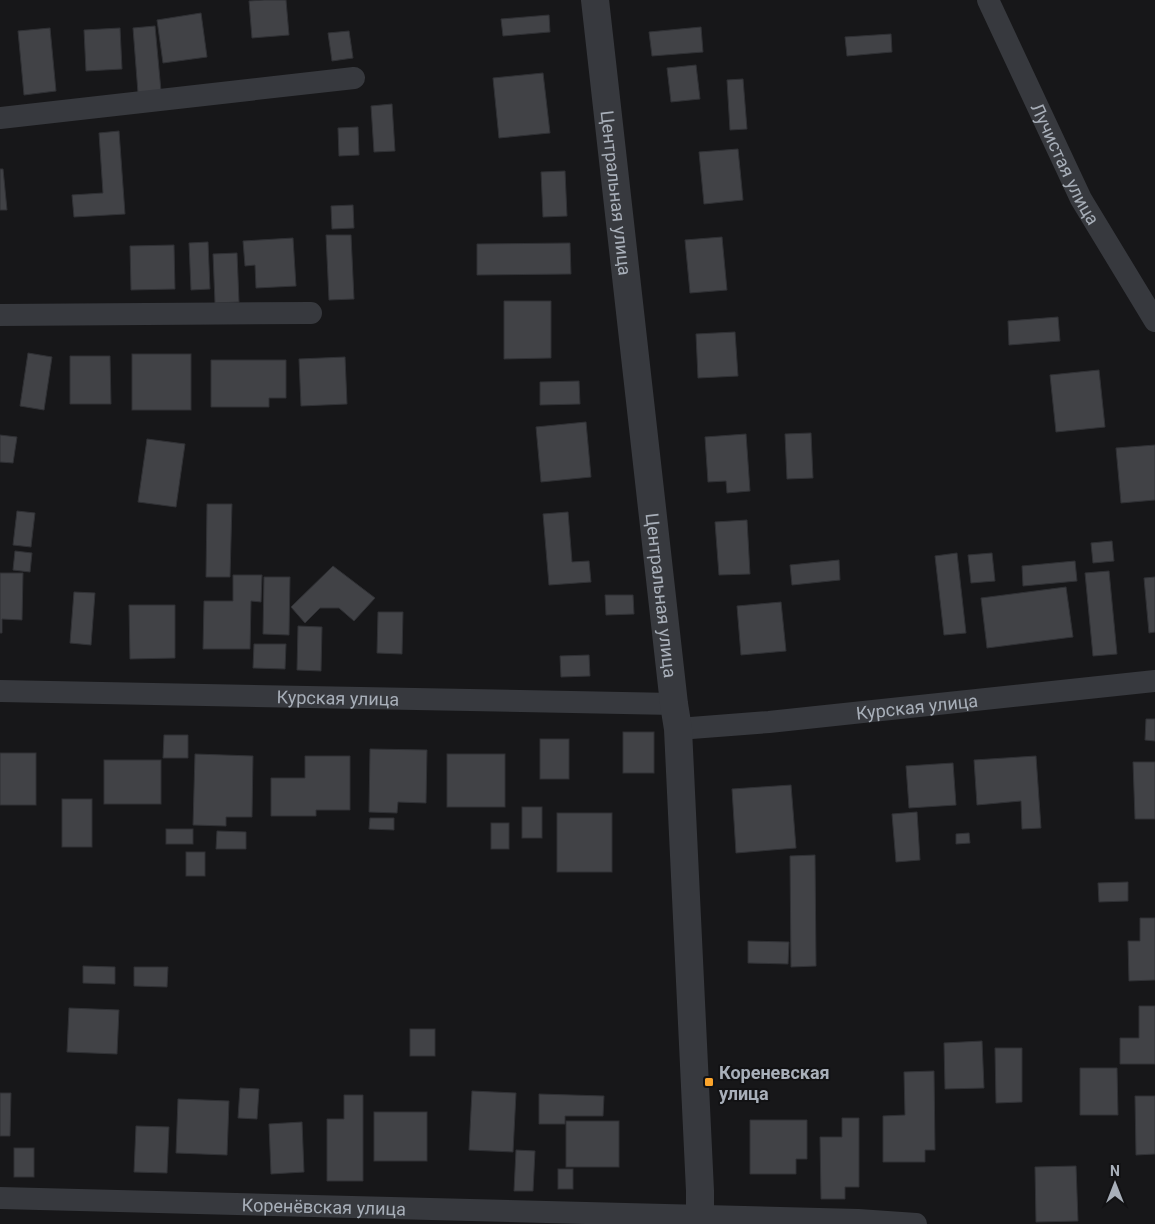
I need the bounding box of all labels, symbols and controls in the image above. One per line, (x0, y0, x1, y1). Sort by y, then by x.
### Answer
street label: Лучистая улица (1027, 99, 1104, 228)
street label: Центральная улица (597, 109, 636, 276)
street label: Центральная улица (642, 512, 681, 679)
street label: Курская улица (276, 686, 399, 709)
street label: Курская улица (855, 689, 979, 723)
place label: Кореневская улица (719, 1062, 830, 1104)
marker: Кореневская улица (703, 1076, 715, 1088)
north arrow (1090, 1159, 1140, 1209)
text: N (1110, 1163, 1120, 1179)
street label: Коренёвская улица (242, 1194, 406, 1219)

